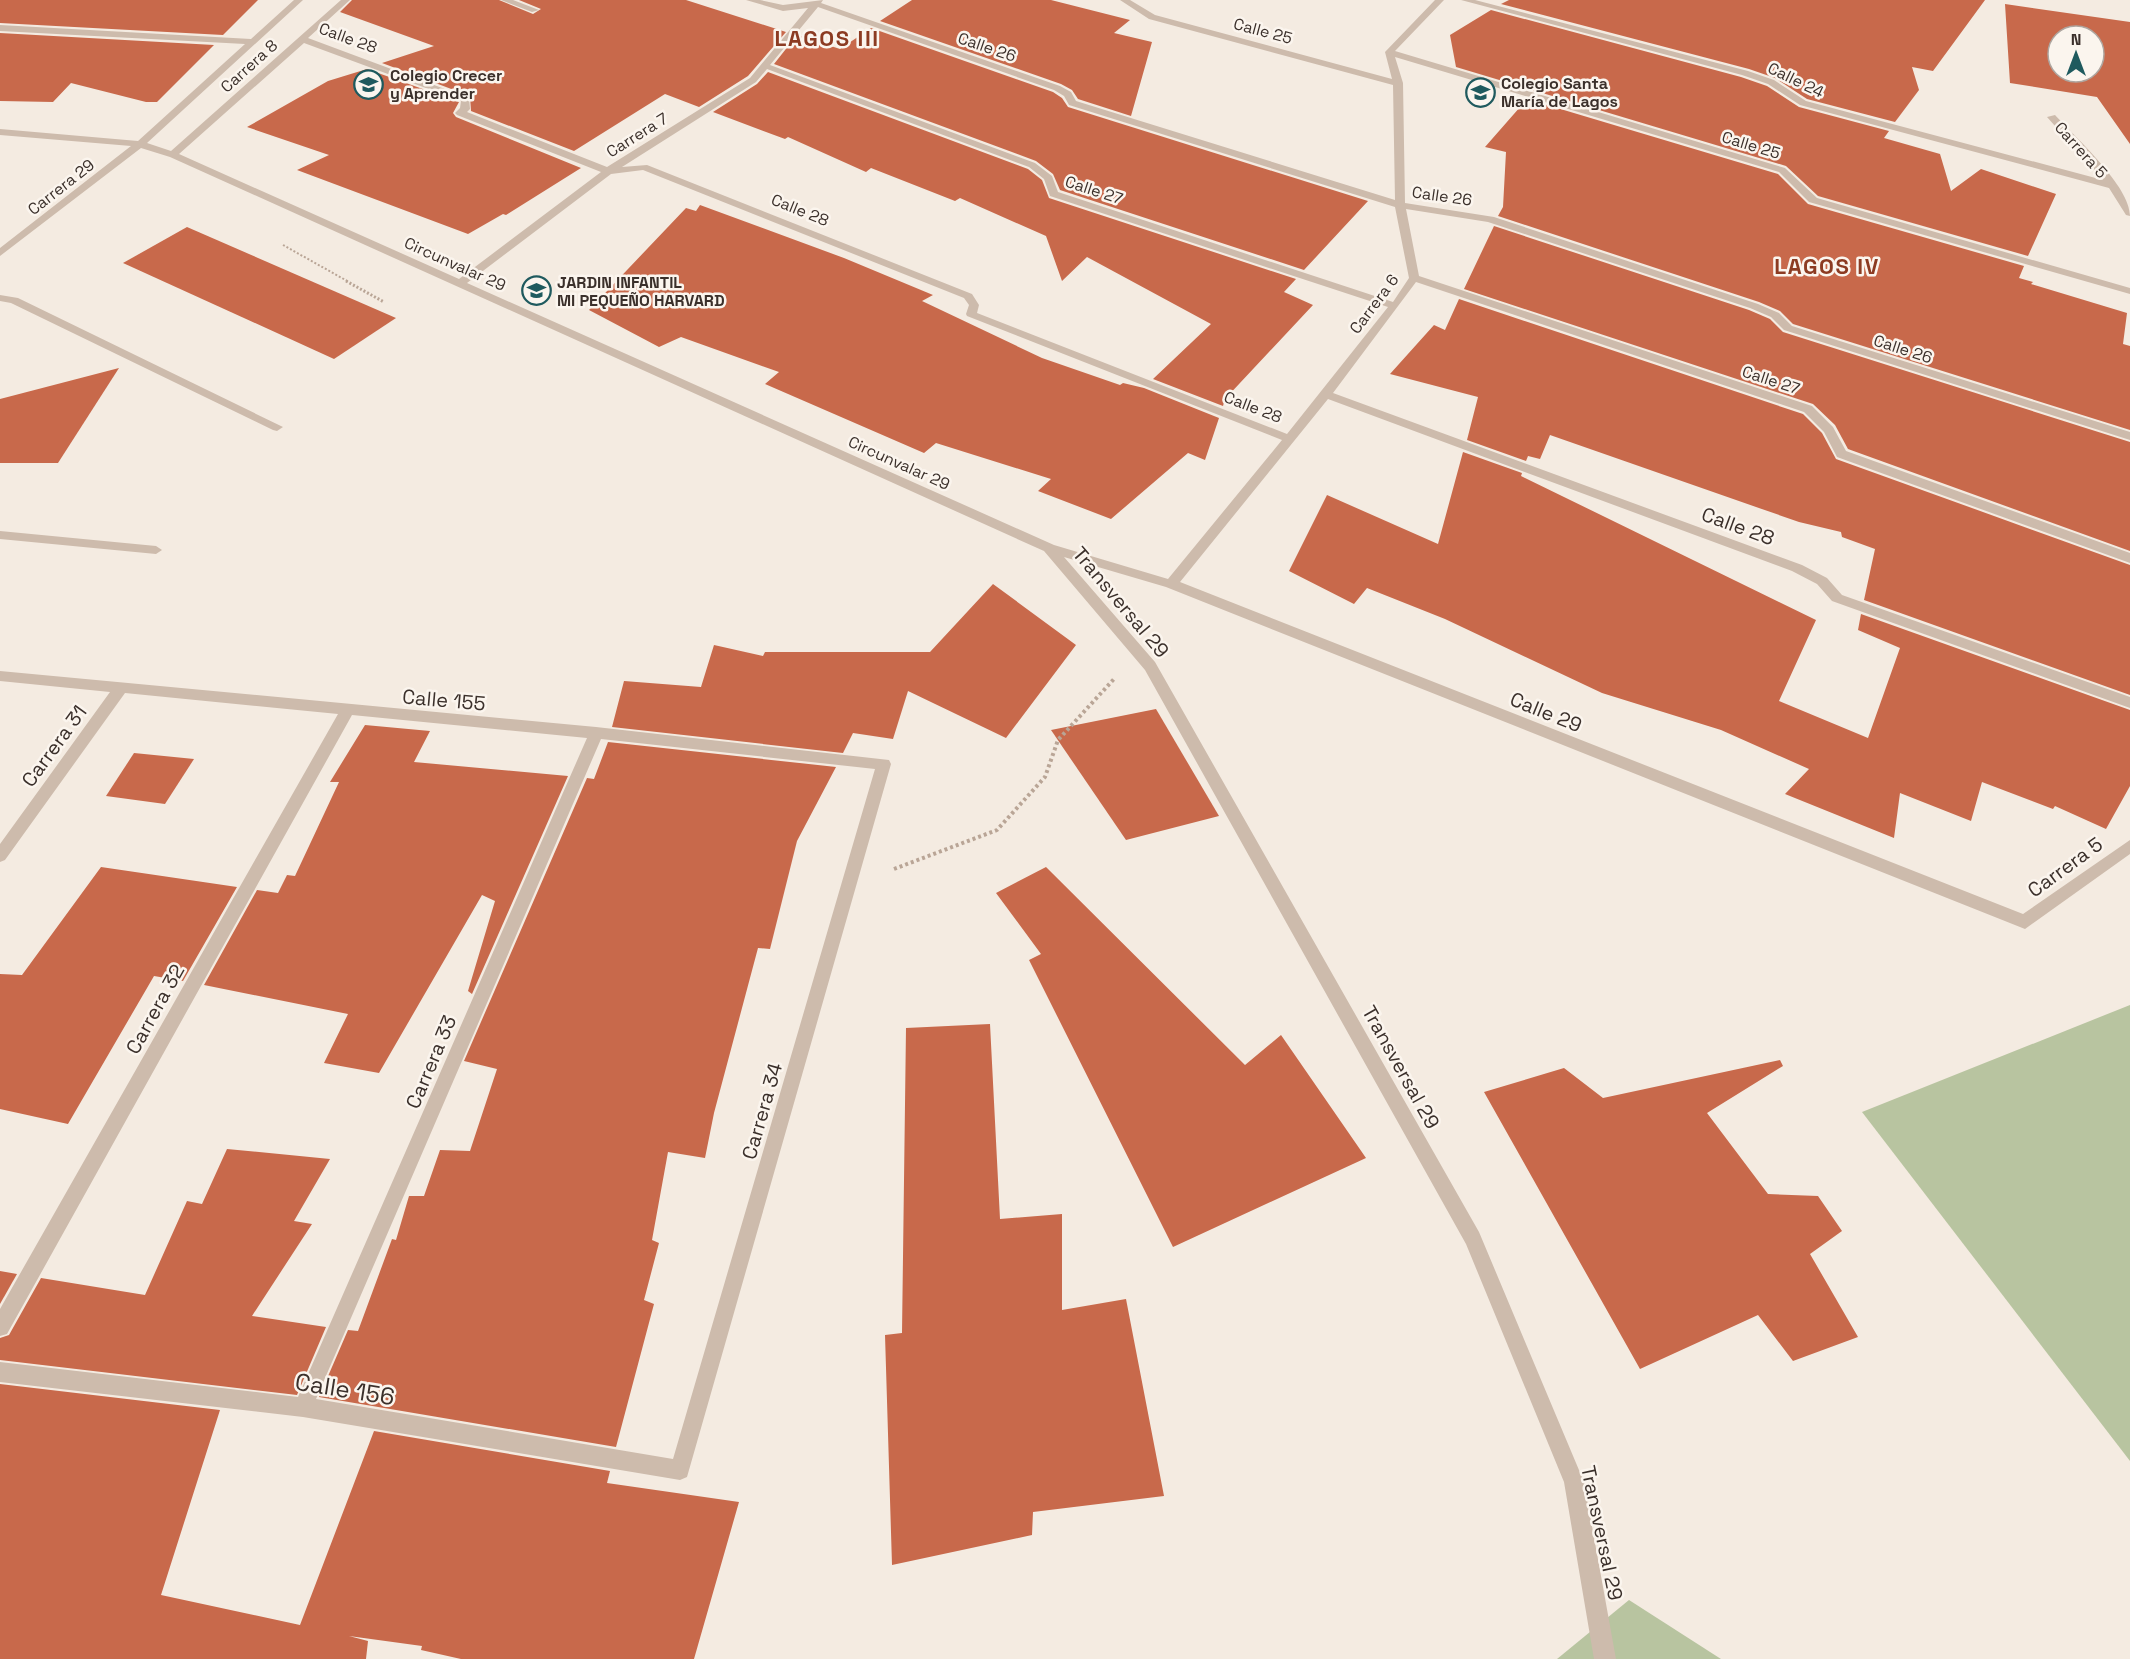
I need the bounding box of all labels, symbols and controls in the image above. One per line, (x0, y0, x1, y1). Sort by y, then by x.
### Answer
street label: Calle 25 (1231, 13, 1295, 49)
street label: Calle 28 (316, 18, 380, 58)
district label: LAGOS III (774, 24, 880, 52)
north arrow (2046, 24, 2106, 84)
street label: Calle 26 (955, 27, 1019, 67)
text: N (2071, 29, 2081, 50)
street label: Carrera 8 (216, 35, 282, 97)
street label: Calle 24 (1764, 57, 1828, 103)
place label: Colegio Crecer y Aprender (390, 65, 502, 104)
school or university icon: Colegio Crecer y Aprender (353, 68, 385, 100)
place label: Colegio Santa María de Lagos (1501, 73, 1618, 112)
school or university icon: Colegio Santa María de Lagos (1464, 76, 1496, 108)
street label: Carrera 7 (602, 108, 672, 162)
street label: Carrera 5 (2050, 117, 2112, 183)
street label: Calle 25 (1719, 126, 1783, 164)
street label: Carrera 29 (23, 154, 99, 220)
street label: Calle 27 (1062, 171, 1126, 209)
street label: Calle 26 (1411, 181, 1473, 211)
street label: Calle 28 (768, 189, 832, 231)
street label: Circunvalar 29 (401, 232, 509, 296)
district label: LAGOS IV (1774, 252, 1880, 280)
street label: Carrera 6 (1345, 270, 1403, 338)
place label: JARDIN INFANTIL MI PEQUEÑO HARVARD (557, 272, 725, 311)
school or university icon: JARDIN INFANTIL MI PEQUEÑO HARVARD (520, 275, 552, 307)
street label: Calle 26 (1871, 330, 1935, 368)
street label: Calle 27 (1739, 361, 1803, 399)
street label: Calle 28 (1221, 386, 1285, 428)
street label: Circunvalar 29 (845, 431, 953, 495)
street label: Calle 28 (1698, 501, 1778, 551)
street label: Transversal 29 (1067, 541, 1175, 663)
street label: Calle 155 (401, 683, 487, 717)
street label: Calle 29 (1506, 686, 1586, 738)
street label: Carrera 31 (16, 700, 92, 792)
street label: Carrera 5 (2022, 831, 2108, 903)
street label: Carrera 32 (120, 959, 190, 1059)
street label: Transversal 29 (1356, 1001, 1446, 1133)
street label: Carrera 33 (400, 1011, 462, 1113)
street label: Carrera 34 (736, 1060, 788, 1162)
street label: Calle 156 (293, 1366, 397, 1412)
street label: Transversal 29 (1575, 1463, 1629, 1603)

